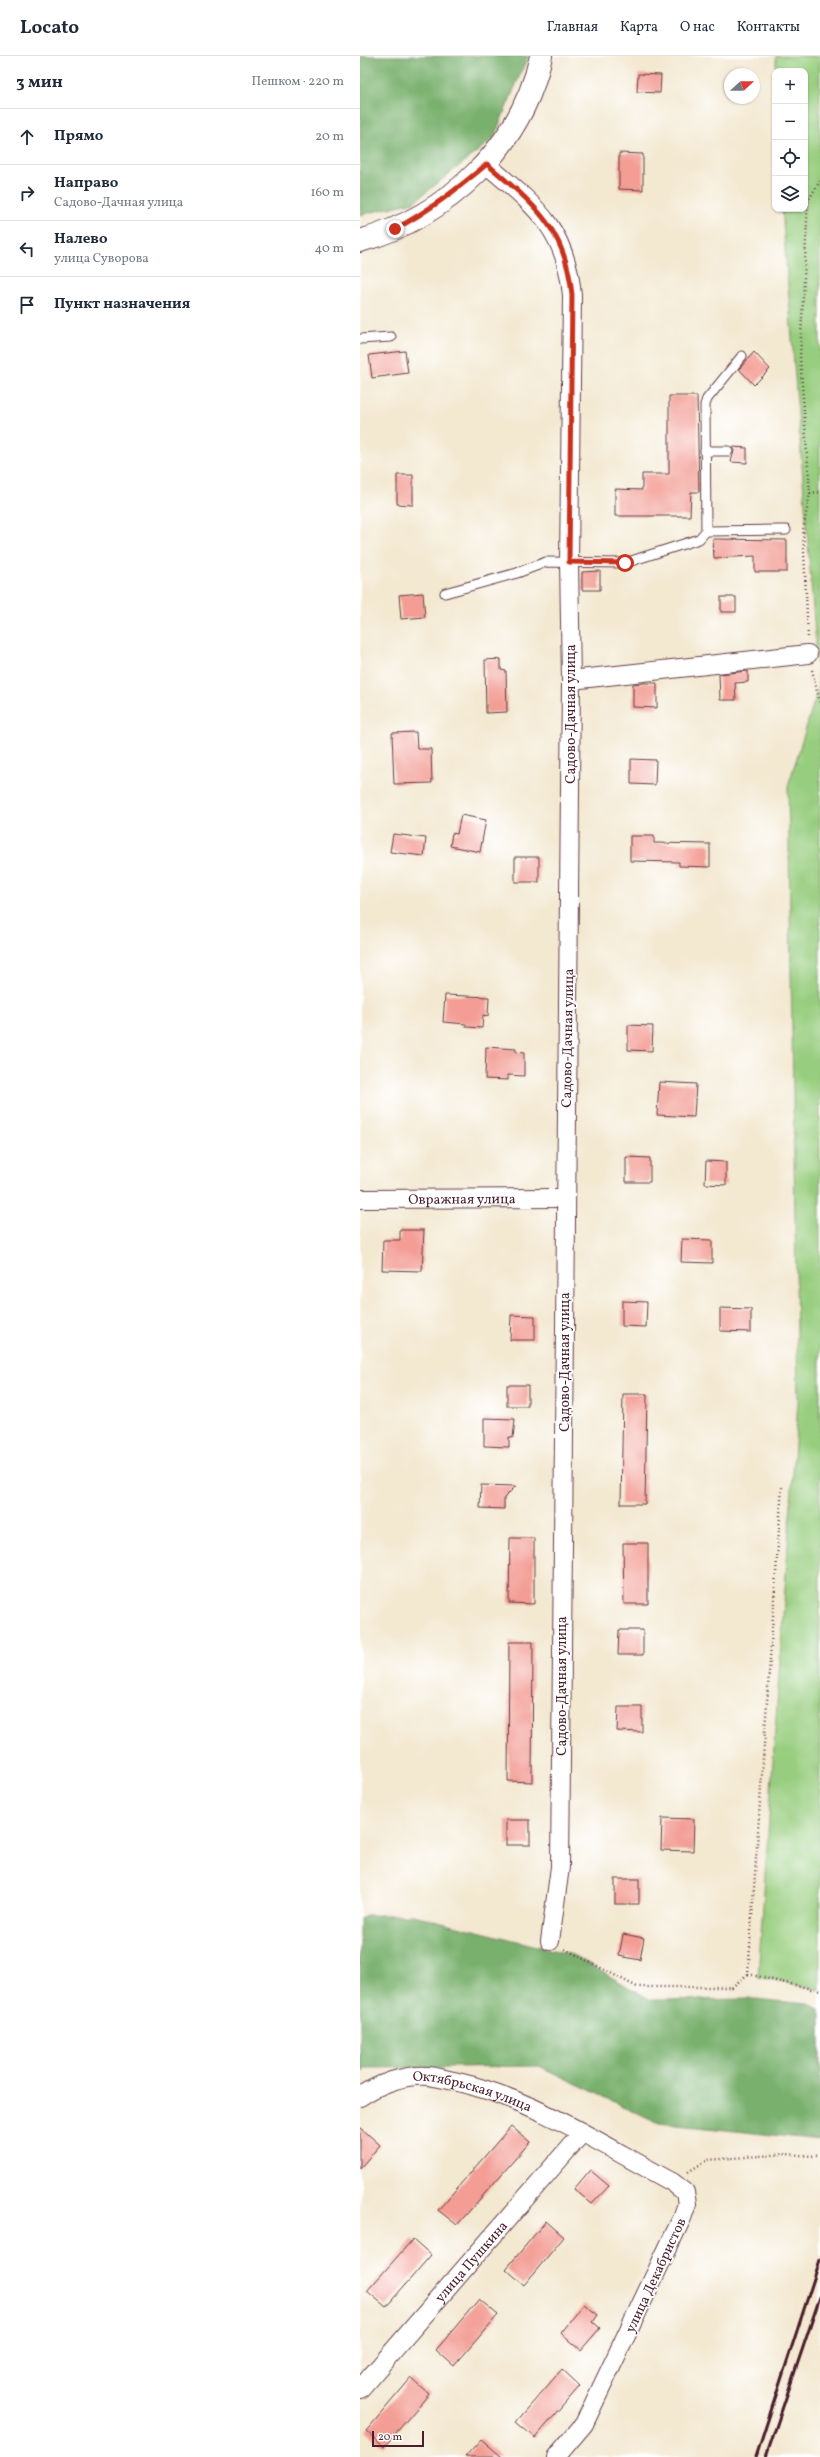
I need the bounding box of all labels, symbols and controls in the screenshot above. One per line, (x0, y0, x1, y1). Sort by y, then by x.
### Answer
text: Locato (20, 15, 79, 41)
text: Главная (547, 18, 598, 37)
text: Карта (620, 18, 658, 37)
text: О нас (680, 18, 715, 37)
text: Контакты (737, 18, 800, 37)
north arrow (724, 68, 760, 104)
map controls (772, 68, 808, 212)
button: + (772, 68, 808, 104)
text: 3 мин (16, 71, 63, 94)
text: Пешком · 220 m (252, 73, 344, 91)
button: − (772, 104, 808, 140)
icon: ahead (16, 126, 38, 148)
text: Прямо (54, 126, 103, 147)
text: 20 m (315, 128, 344, 146)
button: locate (772, 140, 808, 176)
text: Направо (54, 173, 118, 194)
button: layers (772, 176, 808, 212)
icon: right (16, 182, 38, 204)
text: 160 m (310, 184, 344, 202)
text: Садово-Дачная улица (54, 194, 183, 212)
route end (386, 220, 404, 238)
text: Налево (54, 229, 108, 250)
icon: left (16, 238, 38, 260)
text: 40 m (315, 240, 344, 258)
text: улица Суворова (54, 250, 149, 268)
icon: arrive (16, 294, 38, 316)
text: Пункт назначения (54, 294, 190, 315)
route start (616, 554, 634, 572)
street label: Садово-Дачная улица (562, 644, 581, 784)
street label: Садово-Дачная улица (558, 968, 579, 1108)
street label: Овражная улица (408, 1190, 516, 1210)
street label: Садово-Дачная улица (556, 1292, 575, 1432)
street label: Садово-Дачная улица (553, 1616, 572, 1756)
street label: Октябрьская улица (412, 2068, 535, 2117)
street label: улица Декабристов (621, 2215, 691, 2336)
street label: улица Пушкина (431, 2217, 513, 2307)
scale bar (372, 2429, 424, 2448)
text: 20 m (378, 2430, 402, 2445)

